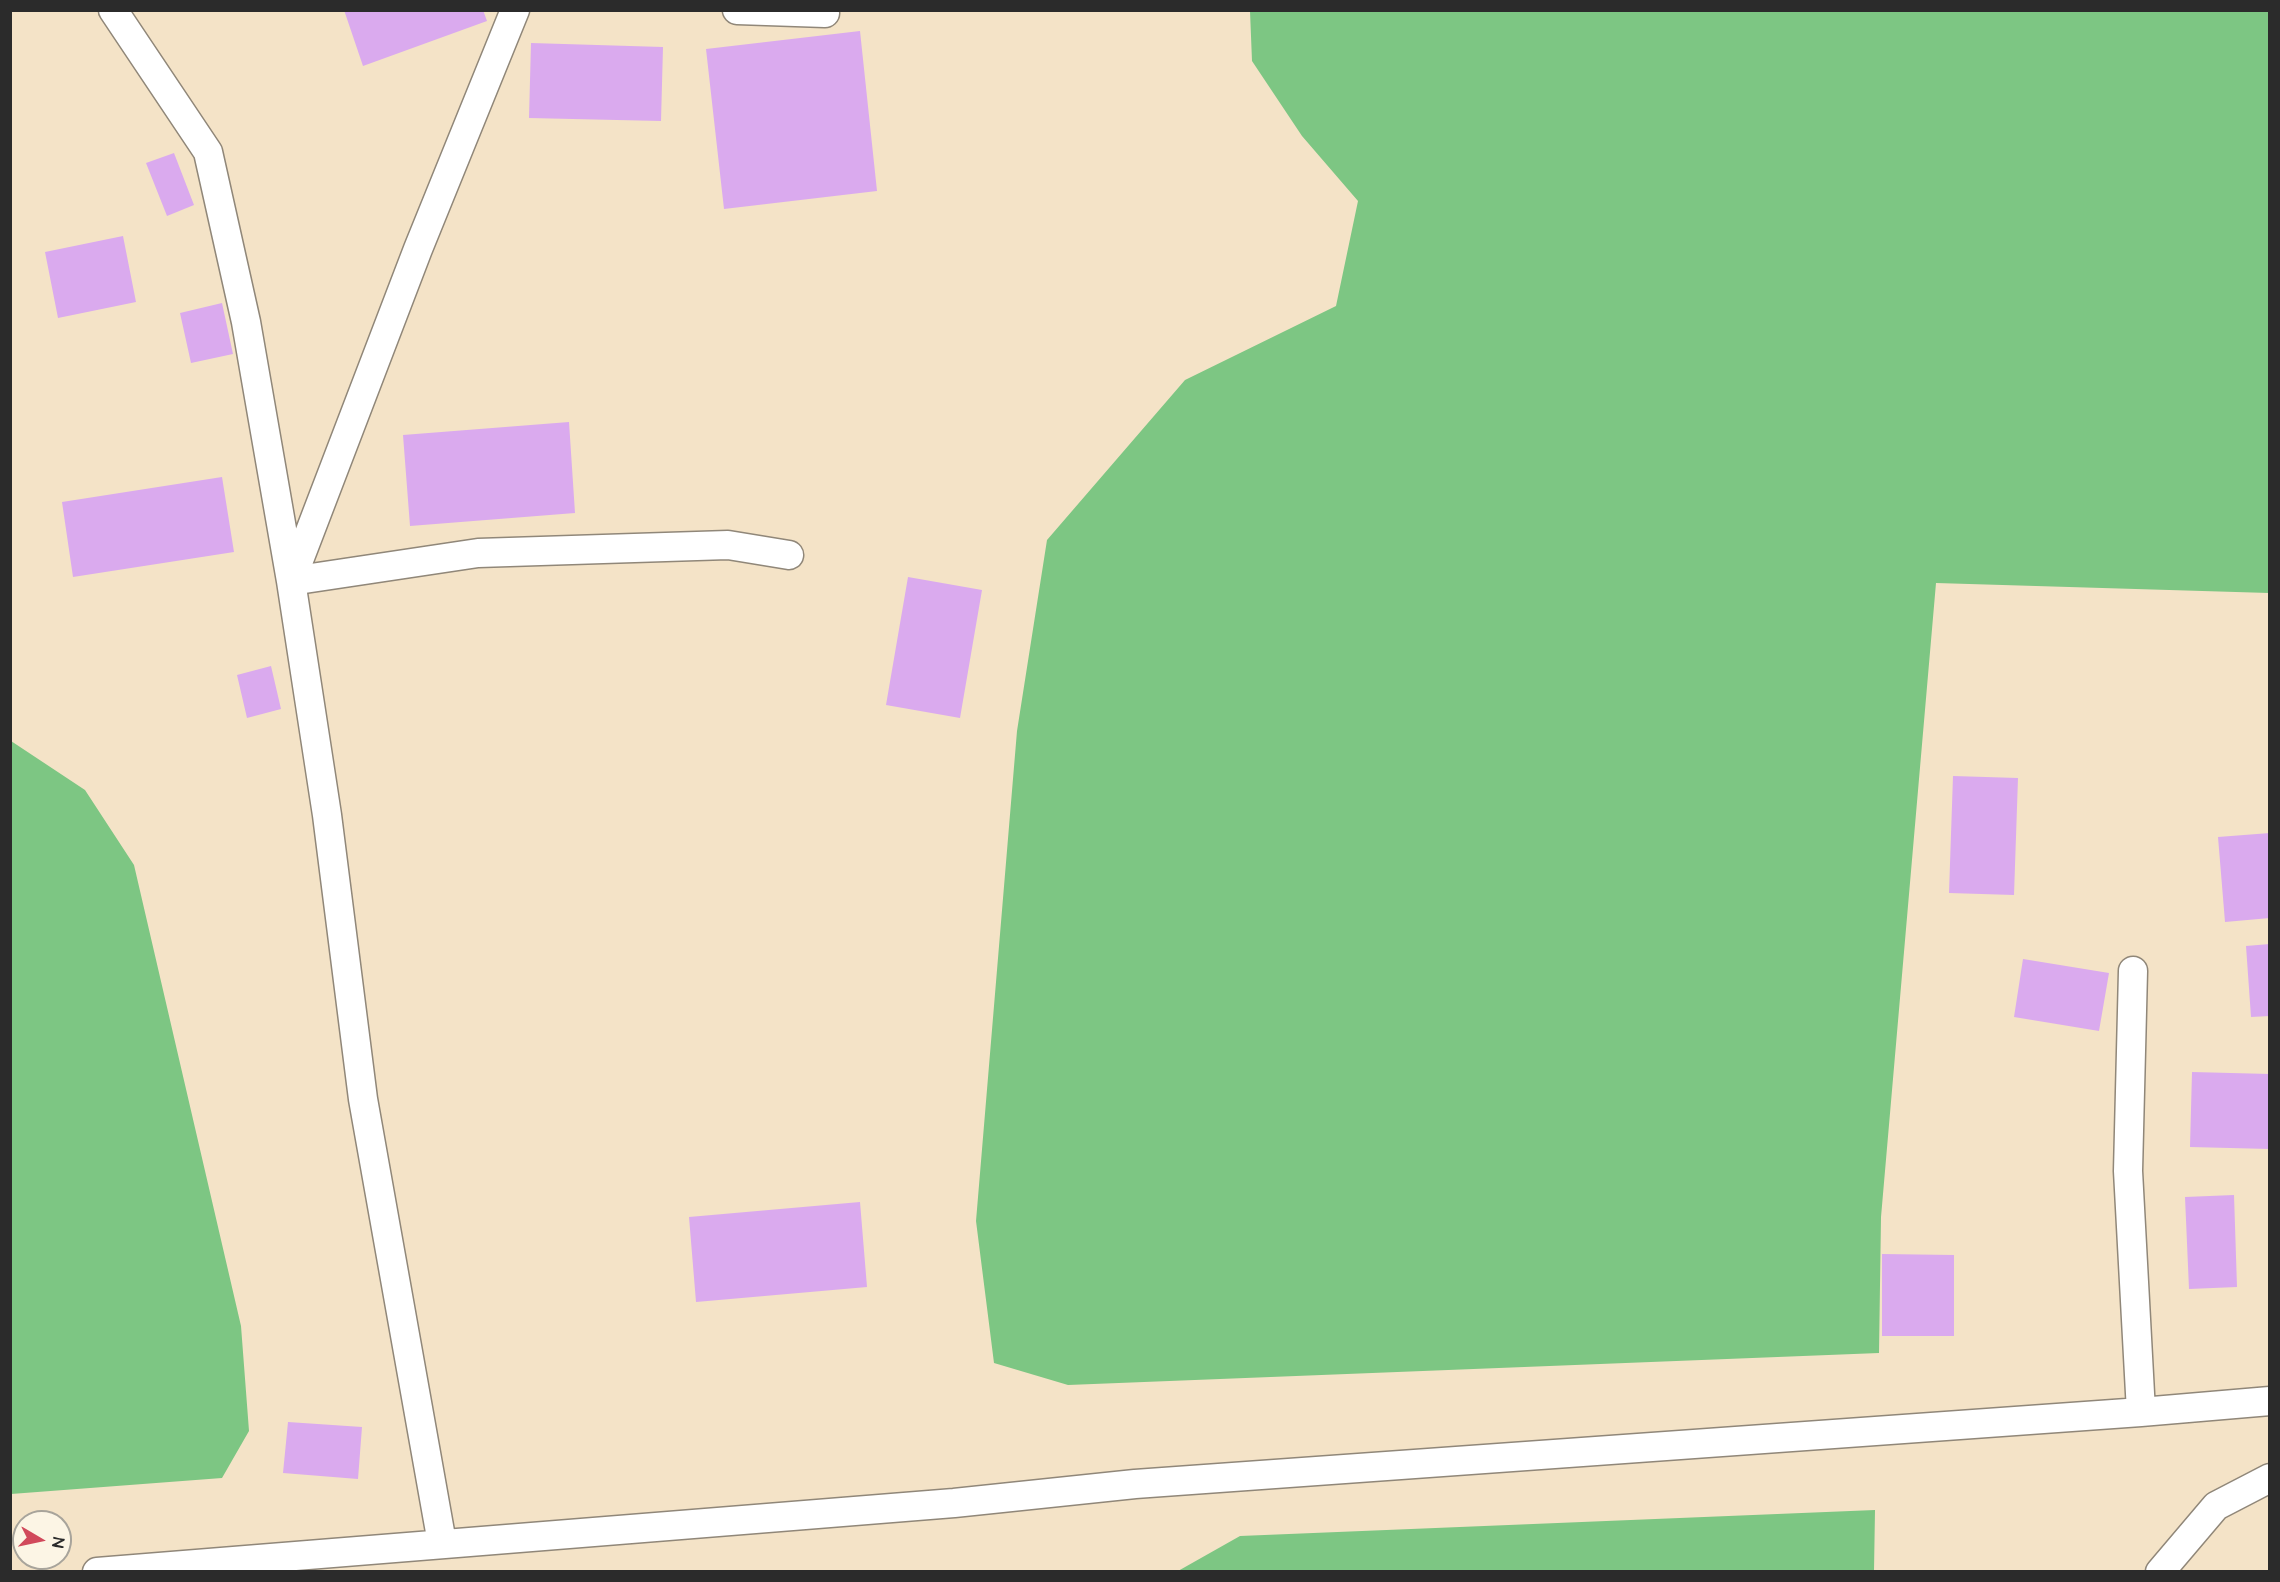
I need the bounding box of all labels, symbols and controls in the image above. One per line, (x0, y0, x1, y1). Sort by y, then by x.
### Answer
north arrow (12, 1510, 72, 1570)
text: N (46, 1536, 69, 1549)

